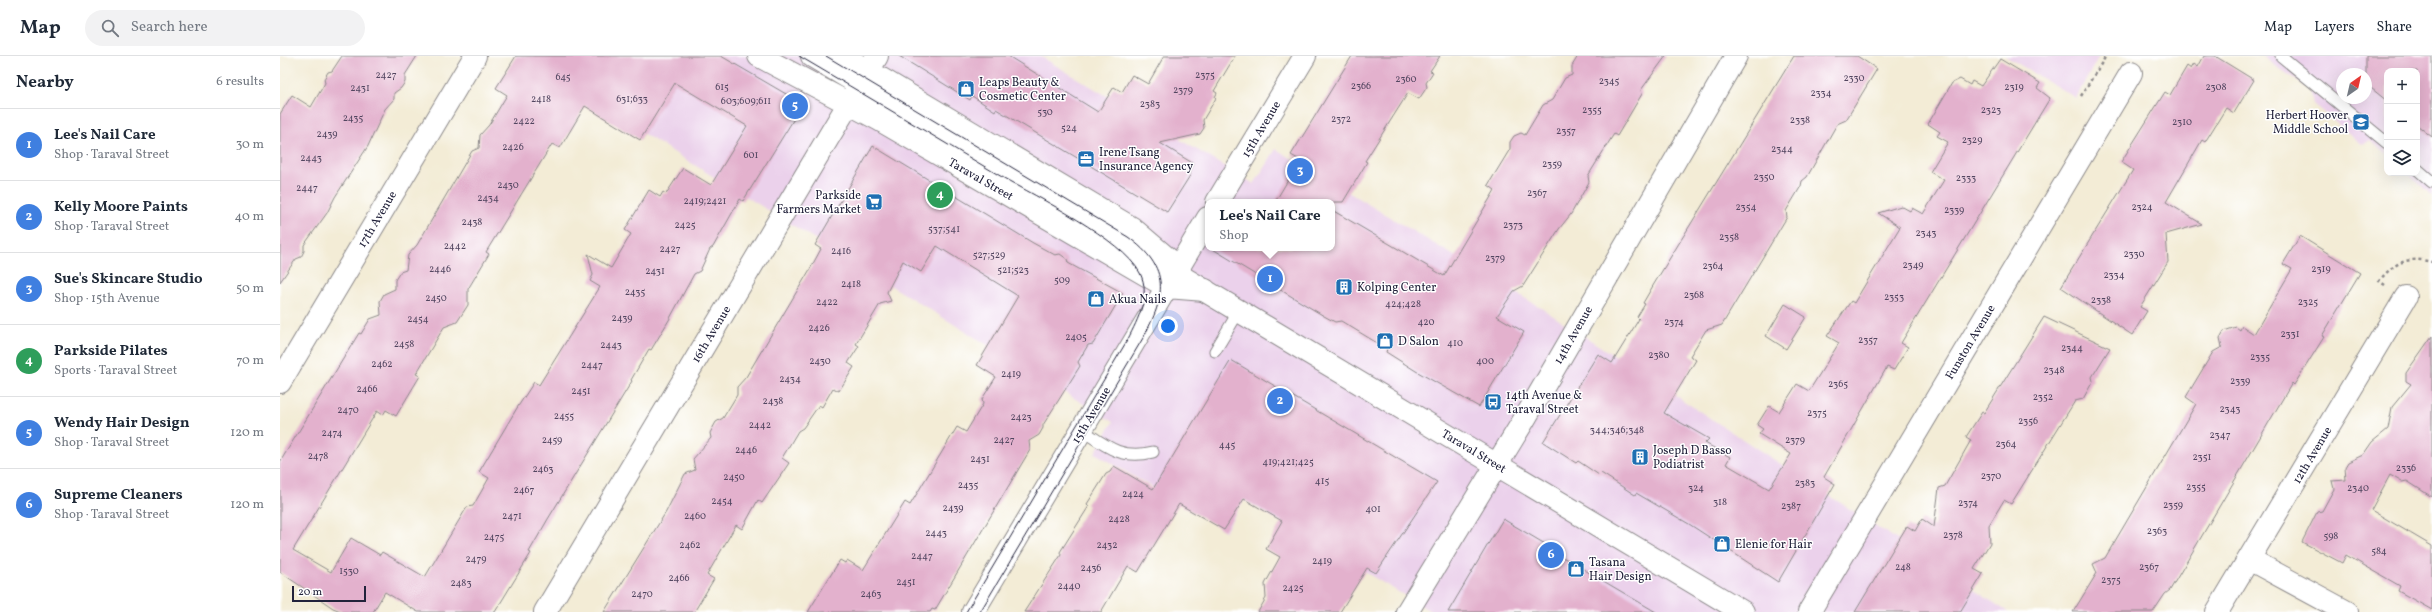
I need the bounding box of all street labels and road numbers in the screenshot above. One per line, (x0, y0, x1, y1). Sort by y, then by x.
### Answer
street label: 15th Avenue (1239, 98, 1285, 161)
street label: Taraval Street (945, 155, 1016, 205)
street label: 17th Avenue (355, 188, 401, 251)
street label: Funston Avenue (1942, 302, 2000, 383)
street label: 16th Avenue (689, 303, 735, 366)
street label: 14th Avenue (1551, 303, 1597, 368)
street label: 15th Avenue (1069, 384, 1115, 447)
street label: 12th Avenue (2289, 424, 2336, 487)
street label: Taraval Street (1438, 426, 1509, 477)

